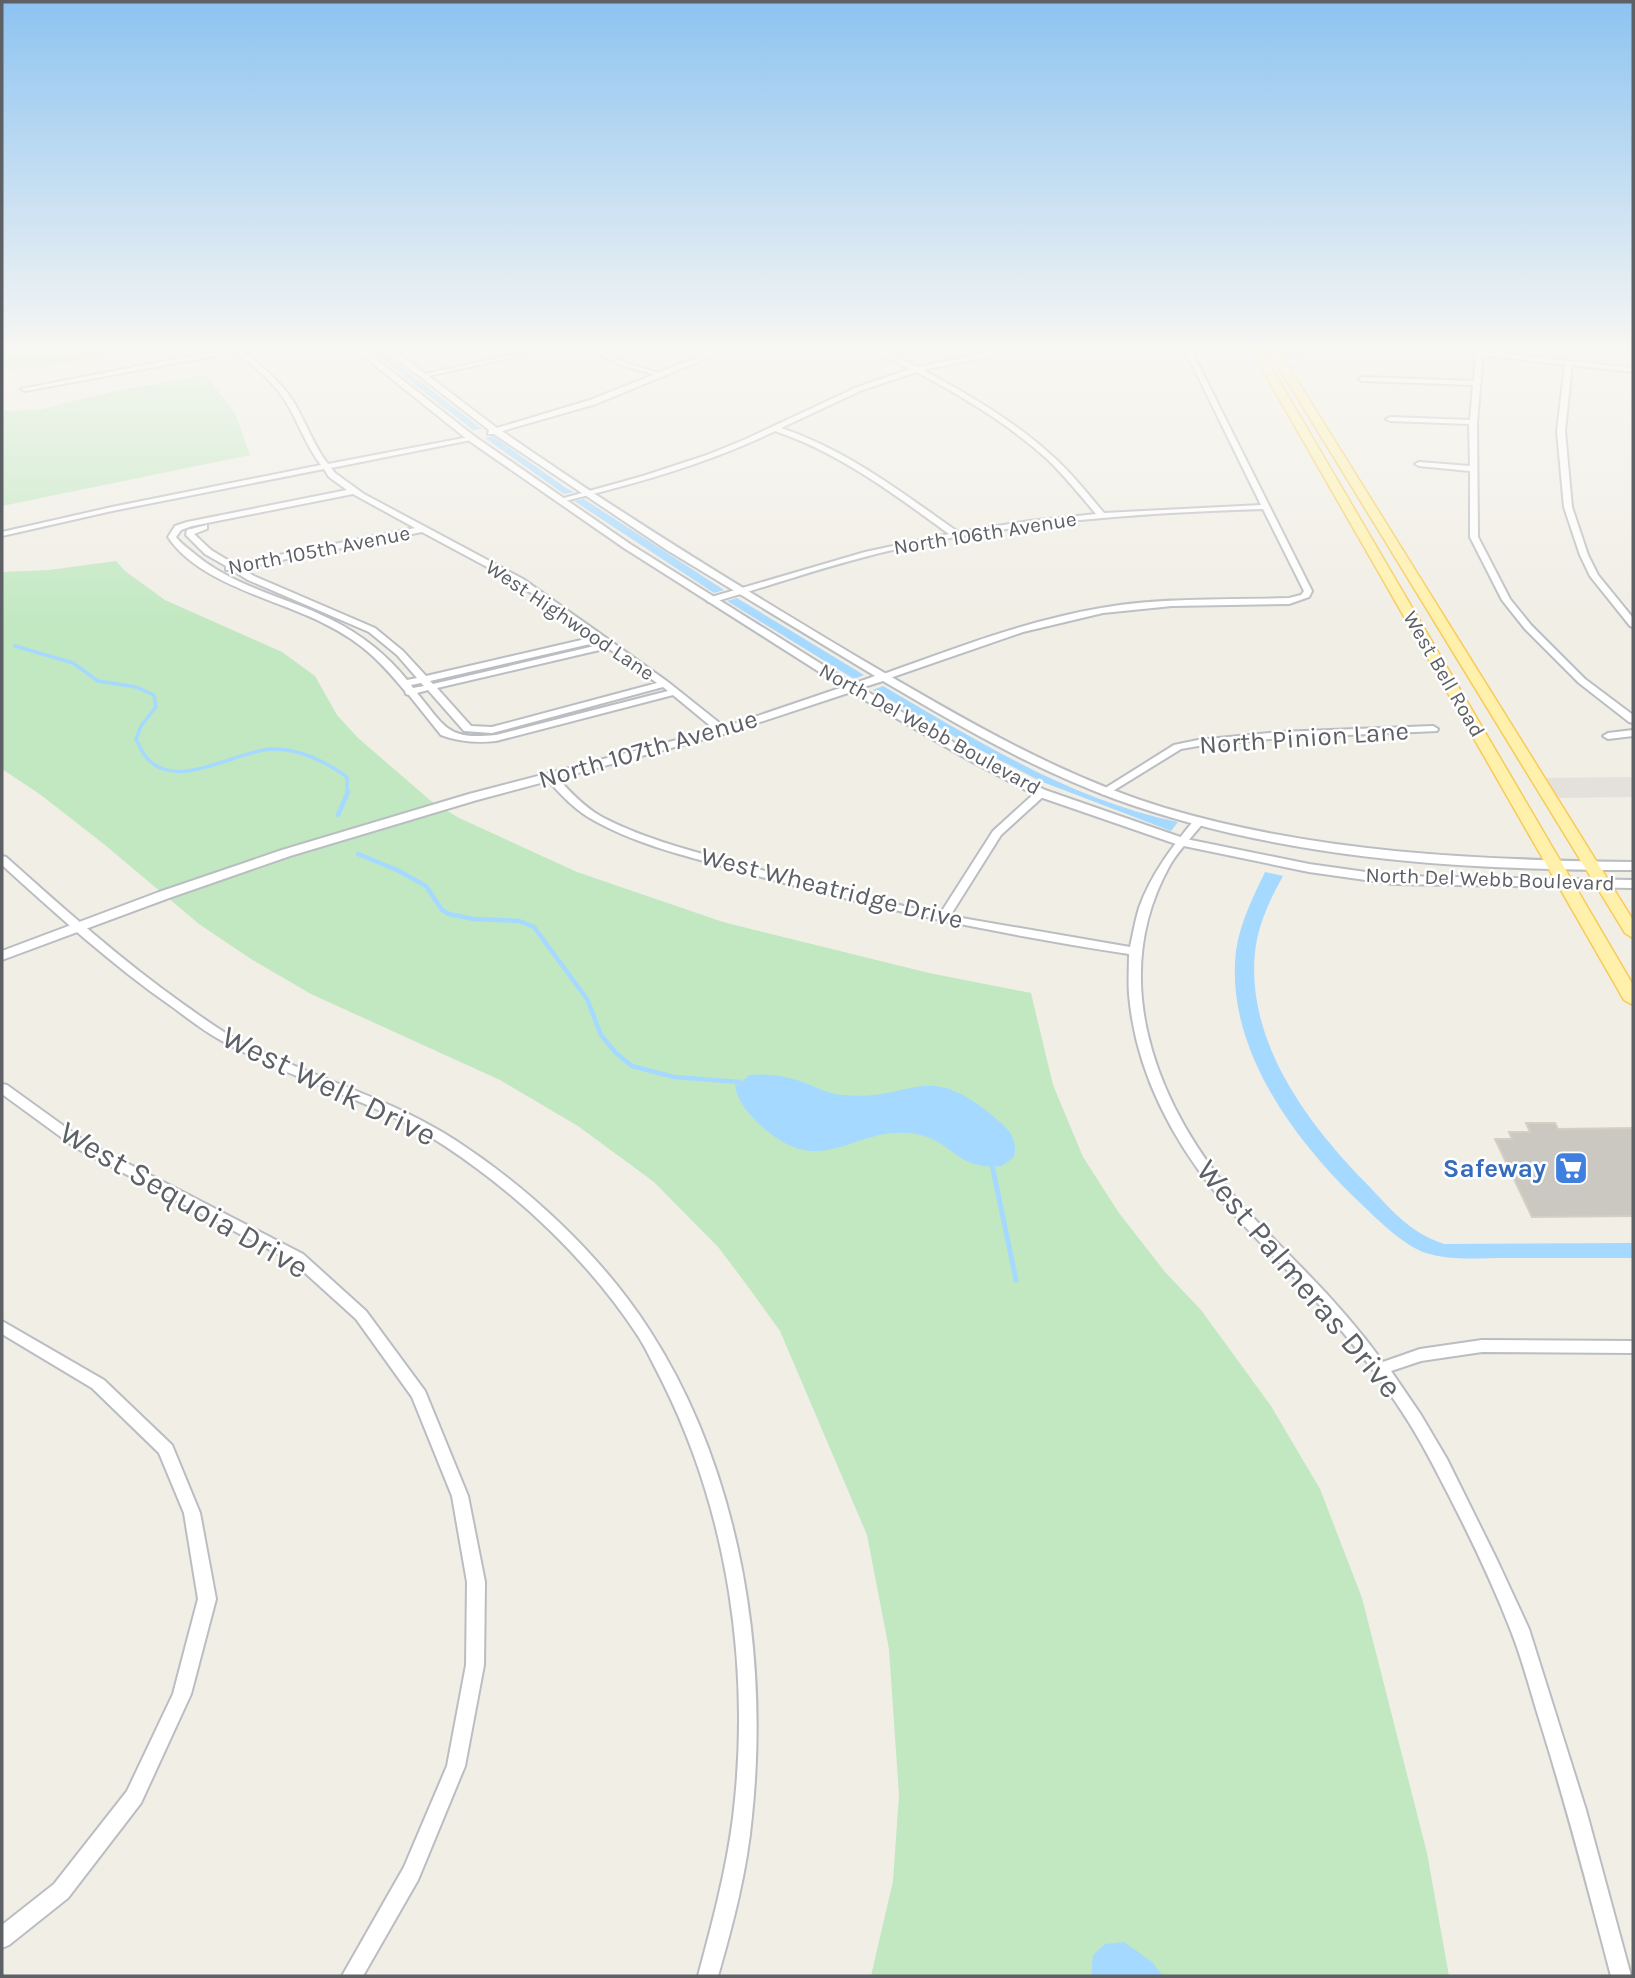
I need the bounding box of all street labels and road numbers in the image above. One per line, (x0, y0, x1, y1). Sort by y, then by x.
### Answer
street label: North 106th Avenue (892, 507, 1078, 559)
street label: North 105th Avenue (226, 521, 412, 579)
street label: West Highwood Lane (481, 555, 659, 685)
street label: West Bell Road (1398, 607, 1490, 741)
street label: North Del Webb Boulevard (815, 658, 1045, 800)
street label: North 107th Avenue (535, 703, 761, 795)
street label: North Pinion Lane (1198, 715, 1410, 761)
street label: West Wheatridge Drive (698, 840, 966, 936)
street label: North Del Webb Boulevard (1365, 863, 1615, 895)
street label: West Welk Drive (216, 1018, 442, 1154)
street label: West Sequoia Drive (53, 1114, 315, 1286)
street label: West Palmeras Drive (1189, 1152, 1409, 1406)

